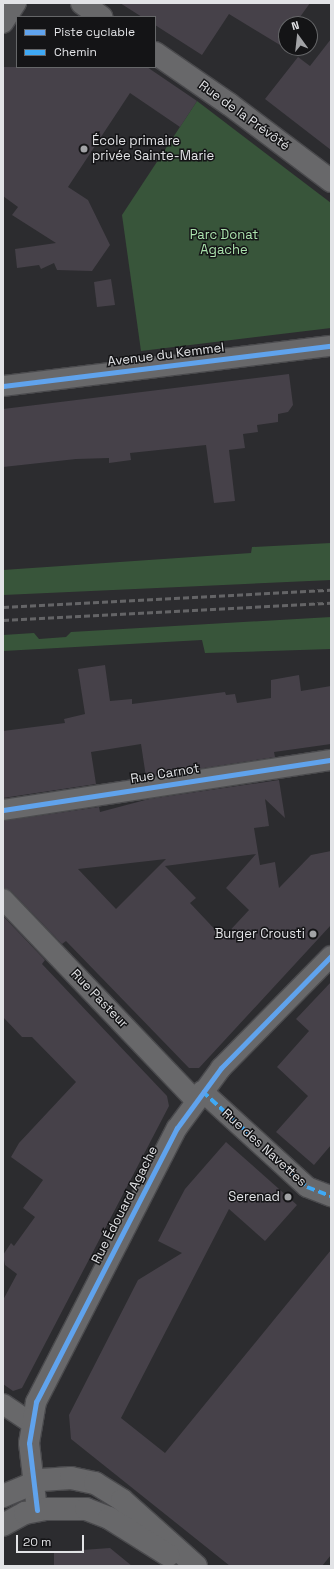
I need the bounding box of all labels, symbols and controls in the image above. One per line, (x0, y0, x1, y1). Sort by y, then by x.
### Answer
legend (16, 16, 156, 68)
north arrow (278, 16, 318, 56)
text: N (290, 18, 301, 33)
text: Piste cyclable (54, 24, 135, 40)
text: Chemin (54, 44, 97, 60)
street label: Rue de la Prévôté (196, 78, 292, 154)
place label: École primaire privée Sainte-Marie (92, 134, 214, 165)
marker: École primaire privée Sainte-Marie (79, 144, 89, 154)
park label: Parc Donat Agache (190, 228, 258, 259)
street label: Avenue du Kemmel (107, 340, 225, 370)
street label: Rue Carnot (129, 761, 201, 787)
place label: Burger Crousti (215, 926, 305, 942)
marker: Burger Crousti (308, 929, 318, 939)
street label: Rue Pasteur (67, 967, 131, 1031)
street label: Rue des Navettes (219, 1106, 309, 1190)
street label: Rue Édouard Agache (89, 1144, 161, 1266)
place label: Serenad (228, 1189, 280, 1205)
marker: Serenad (283, 1192, 293, 1202)
scale bar (18, 1527, 86, 1553)
text: 20 m (23, 1534, 51, 1550)

